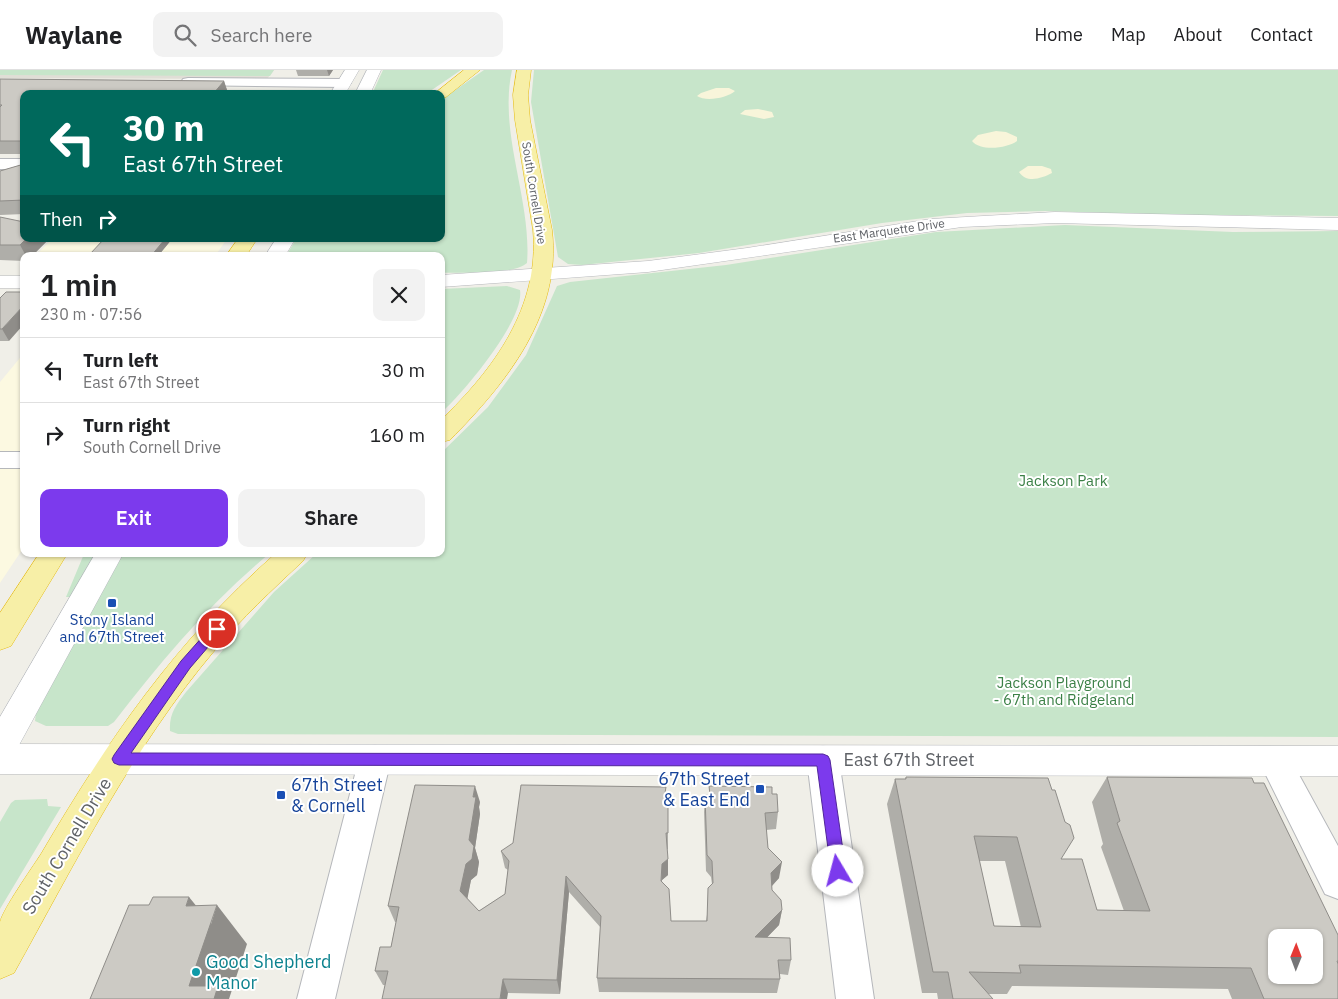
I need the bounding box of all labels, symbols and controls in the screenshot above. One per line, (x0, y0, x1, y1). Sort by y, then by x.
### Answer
search box (153, 12, 503, 57)
text: Waylane (25, 19, 123, 51)
icon: search (171, 21, 199, 49)
text: Search here (211, 23, 312, 47)
text: Home (1035, 23, 1083, 46)
text: Map (1111, 23, 1146, 46)
text: About (1174, 23, 1222, 46)
text: Contact (1250, 23, 1313, 46)
text: 30 m (123, 105, 205, 151)
icon: left (40, 110, 105, 175)
street label: South Cornell Drive (519, 141, 550, 246)
text: East 67th Street (123, 149, 283, 178)
icon: right (93, 205, 121, 233)
text: Then (40, 207, 83, 231)
street label: East Marquette Drive (832, 215, 946, 246)
text: 1 min (40, 265, 118, 304)
button: close (373, 269, 425, 321)
text: 230 m · 07:56 (40, 304, 142, 324)
text: Turn left (83, 348, 159, 372)
icon: left (40, 356, 68, 384)
text: 30 m (381, 358, 425, 382)
text: East 67th Street (83, 372, 200, 392)
text: Turn right (83, 413, 170, 437)
icon: right (40, 421, 68, 449)
text: 160 m (370, 423, 425, 447)
text: South Cornell Drive (83, 437, 221, 457)
park label: Jackson Park (1018, 471, 1108, 490)
button: Exit (40, 489, 228, 547)
button: Share (238, 489, 425, 547)
marker: Stony Island and 67th Street (106, 597, 118, 609)
pin (196, 608, 238, 650)
place label: Stony Island and 67th Street (59, 610, 165, 646)
icon: arrive (203, 615, 231, 643)
park label: Jackson Playground - 67th and Ridgeland (993, 673, 1135, 709)
street label: East 67th Street (843, 748, 975, 771)
place label: 67th Street & East End (658, 767, 750, 811)
street label: South Cornell Drive (17, 773, 116, 918)
place label: 67th Street & Cornell (291, 773, 383, 817)
marker: 67th Street & East End (754, 783, 766, 795)
marker: 67th Street & Cornell (275, 789, 287, 801)
position arrow (811, 844, 863, 896)
north arrow (1268, 929, 1322, 984)
map controls (1268, 929, 1323, 984)
place label: Good Shepherd Manor (206, 950, 331, 994)
marker: Good Shepherd Manor (190, 966, 202, 978)

